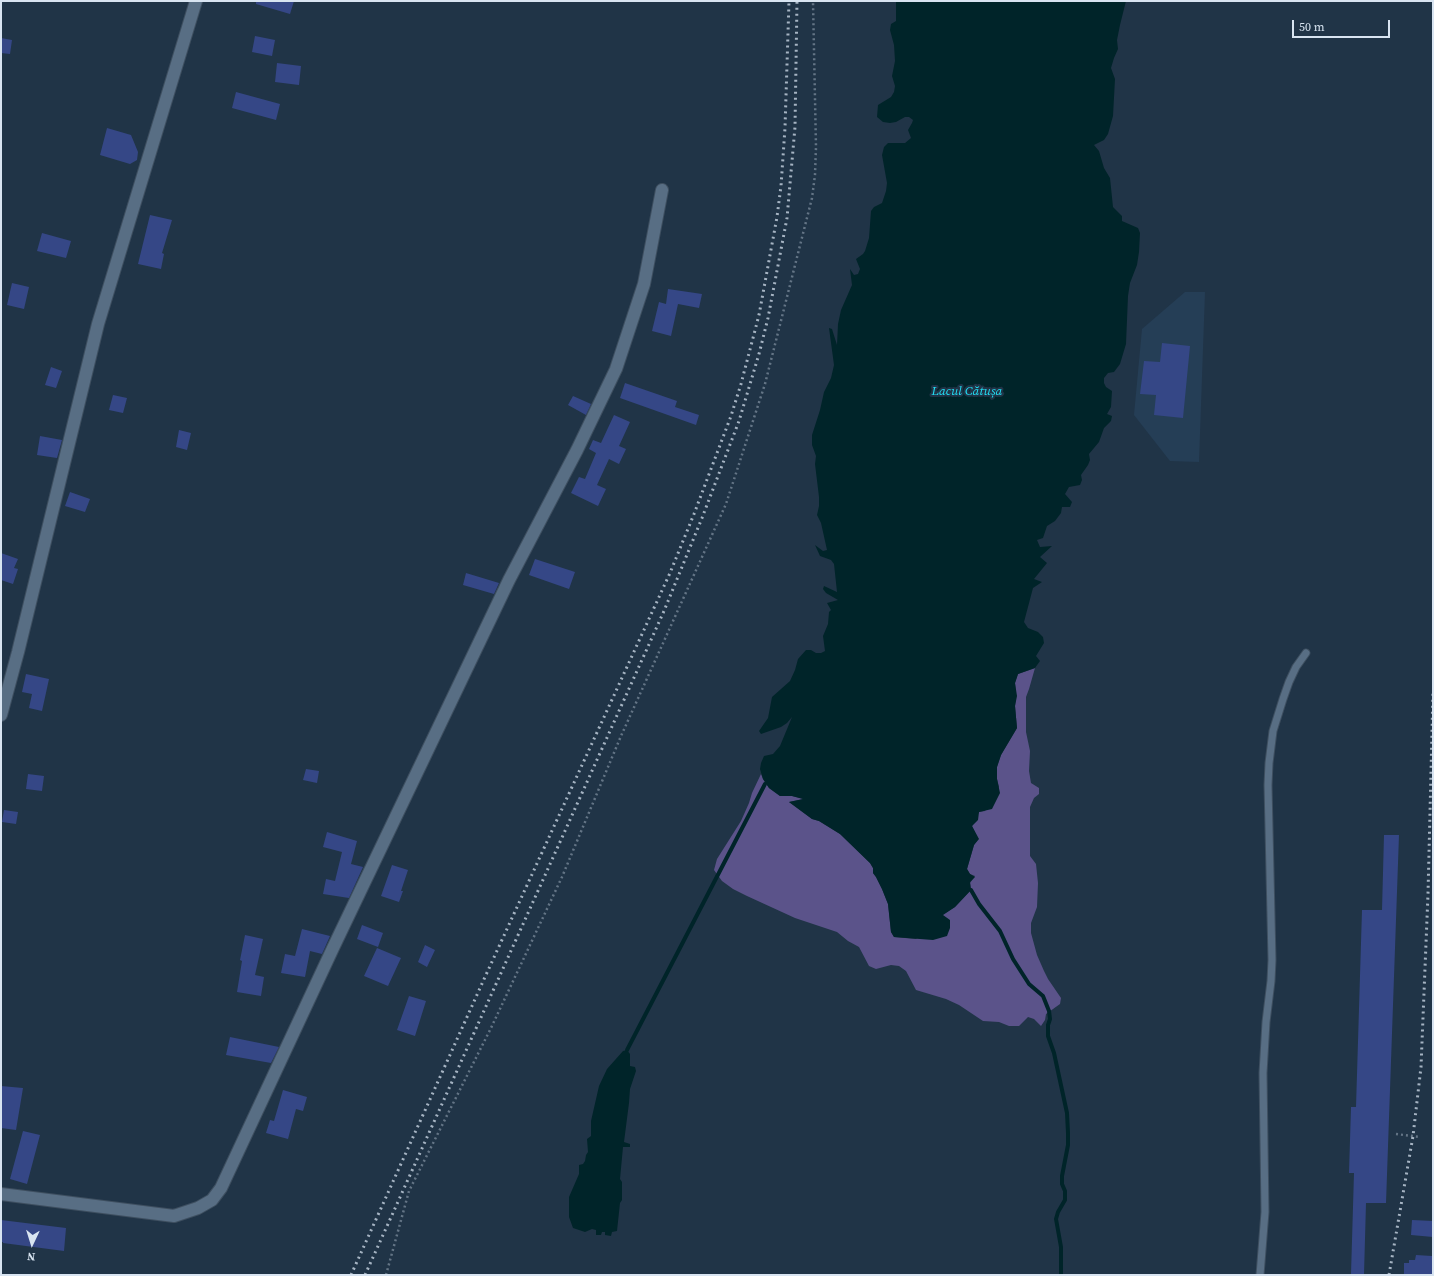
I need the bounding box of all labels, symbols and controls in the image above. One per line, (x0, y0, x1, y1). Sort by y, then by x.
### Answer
scale bar (1294, 12, 1392, 38)
text: 50 m (1299, 19, 1325, 35)
water label: Lacul Cătușa (932, 384, 1002, 400)
north arrow (12, 1224, 52, 1264)
text: N (27, 1249, 36, 1264)

